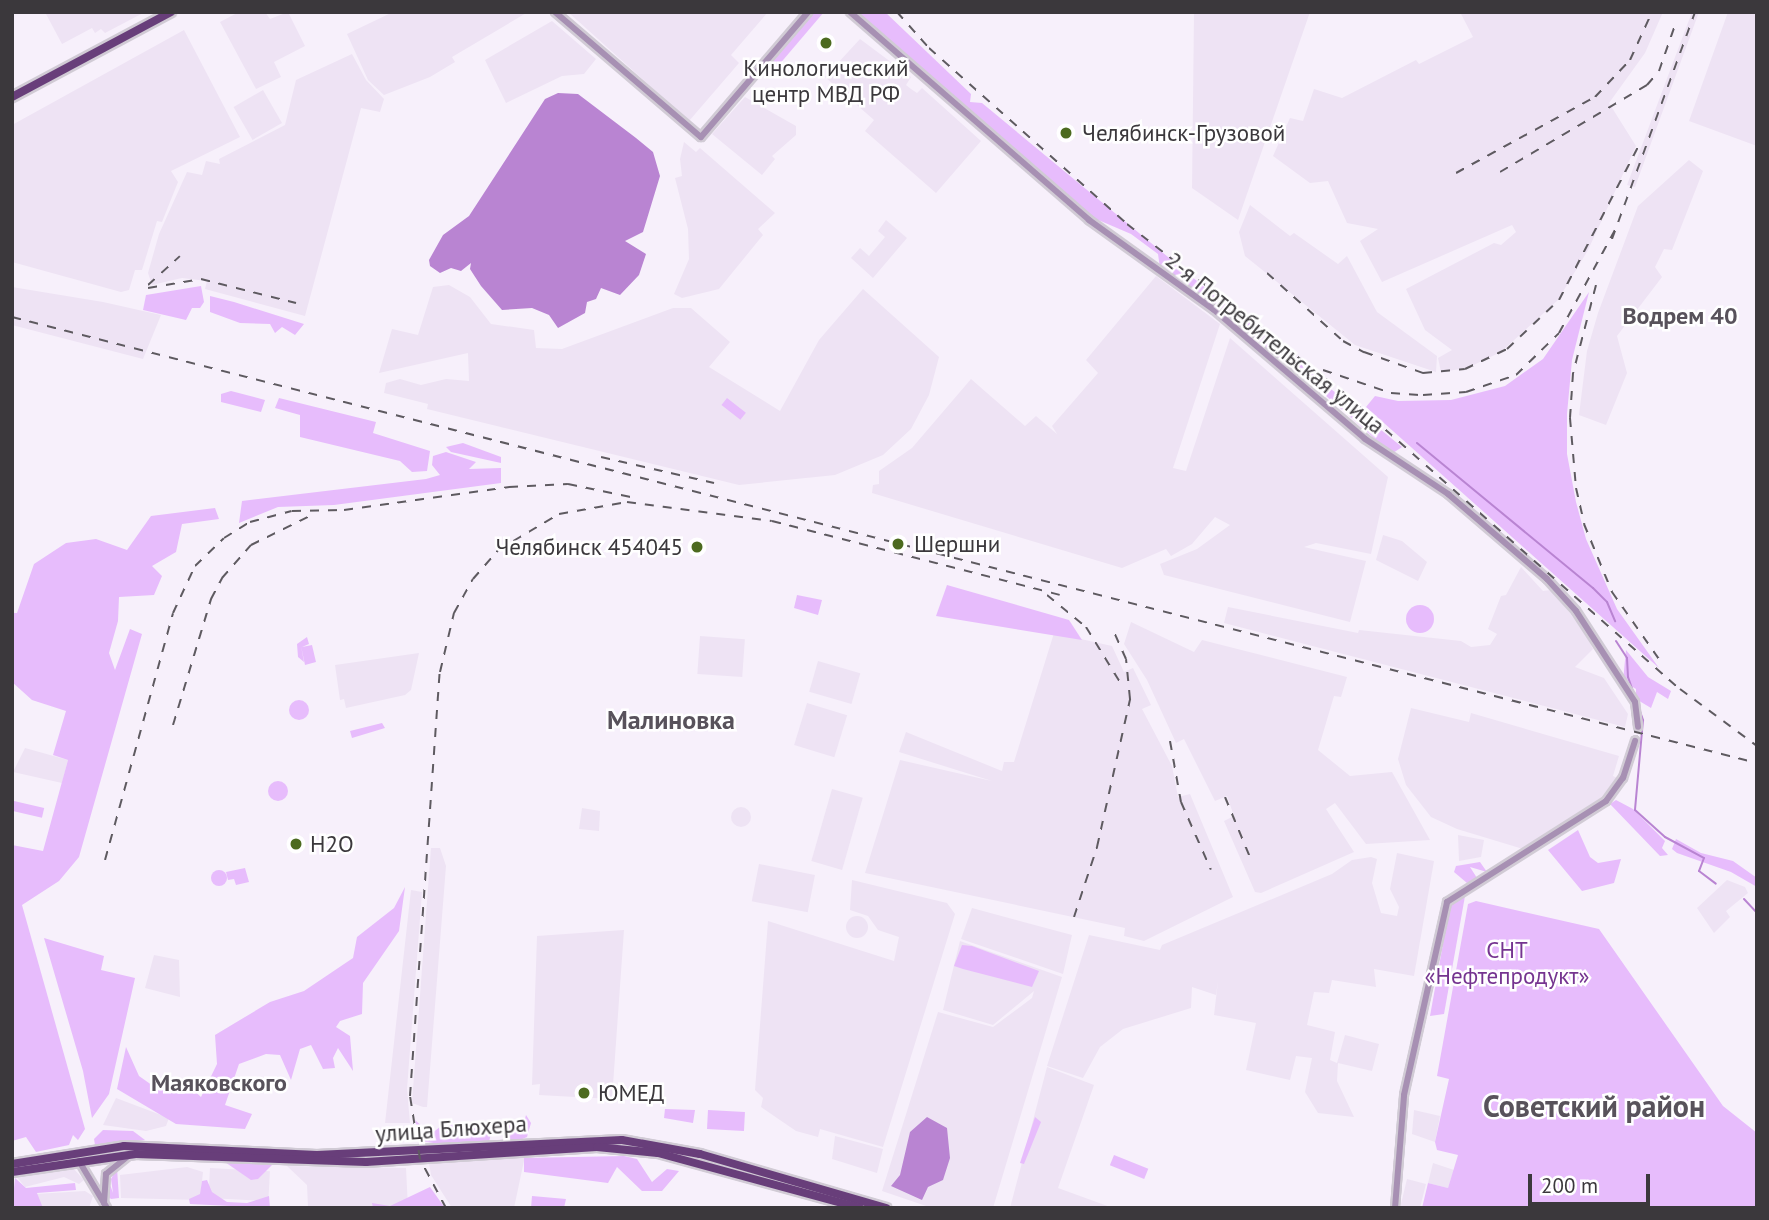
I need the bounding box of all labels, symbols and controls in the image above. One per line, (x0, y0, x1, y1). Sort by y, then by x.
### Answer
marker: Кинологический центр МВД РФ (818, 35, 834, 51)
place label: Кинологический центр МВД РФ (743, 54, 909, 108)
place label: Челябинск-Грузовой (1082, 119, 1285, 147)
marker: Челябинск-Грузовой (1056, 123, 1076, 143)
street label: 2-я Потребительская улица (1160, 246, 1390, 440)
district label: Водрем 40 (1622, 302, 1738, 330)
place label: Шершни (914, 530, 1000, 558)
place label: Челябинск 454045 (495, 533, 683, 561)
marker: Шершни (888, 534, 908, 554)
marker: Челябинск 454045 (689, 539, 705, 555)
district label: Малиновка (607, 704, 735, 736)
place label: H2O (310, 830, 354, 858)
marker: H2O (288, 836, 304, 852)
park label: СНТ «Нефтепродукт» (1425, 936, 1589, 990)
district label: Маяковского (151, 1069, 287, 1097)
place label: ЮМЕД (598, 1079, 664, 1107)
marker: ЮМЕД (576, 1085, 592, 1101)
district label: Советский район (1483, 1088, 1705, 1124)
street label: улица Блюхера (374, 1110, 528, 1148)
scale bar (1531, 1160, 1654, 1204)
text: 200 m (1541, 1172, 1598, 1199)

